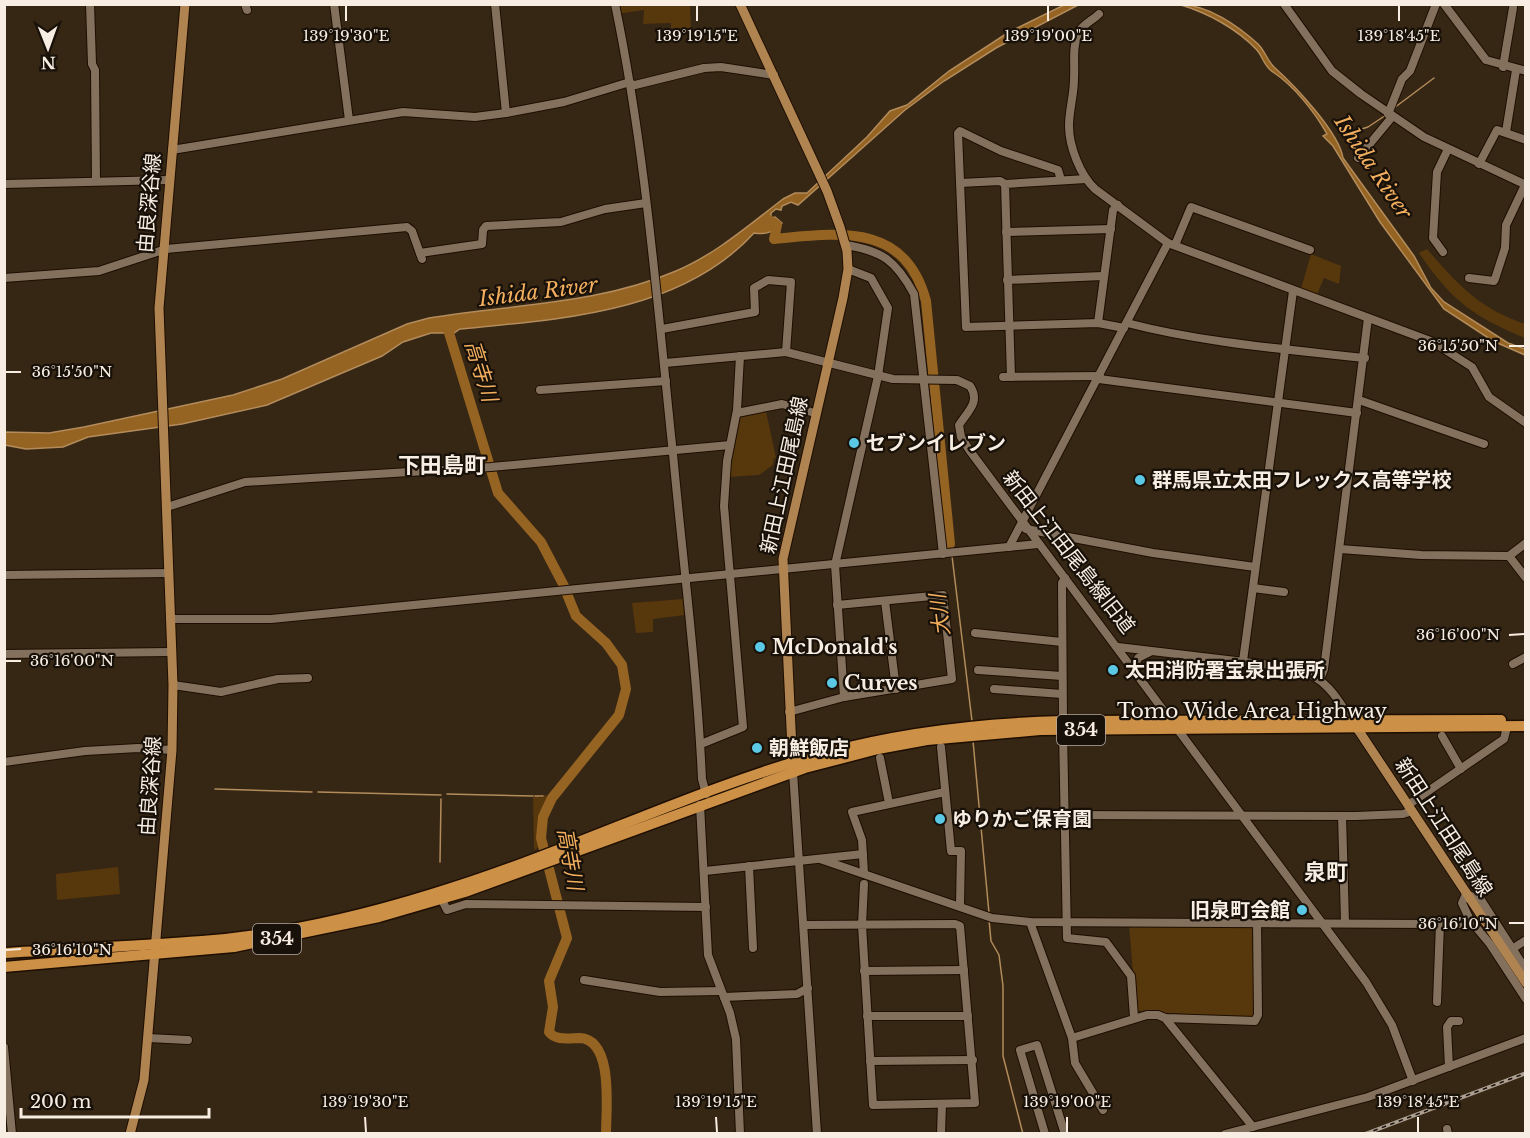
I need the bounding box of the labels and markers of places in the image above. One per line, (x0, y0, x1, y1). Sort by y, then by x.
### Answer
place label: セブンイレブン (866, 431, 1006, 455)
marker: セブンイレブン (847, 436, 861, 450)
place label: 群馬県立太田フレックス高等学校 (1152, 468, 1451, 492)
marker: 群馬県立太田フレックス高等学校 (1133, 473, 1147, 487)
place label: McDonald's (772, 635, 898, 659)
marker: McDonald's (753, 640, 767, 654)
place label: 太田消防署宝泉出張所 (1125, 658, 1325, 682)
marker: 太田消防署宝泉出張所 (1106, 663, 1120, 677)
place label: Curves (844, 671, 918, 695)
marker: Curves (825, 676, 839, 690)
place label: 朝鮮飯店 (769, 736, 849, 760)
marker: 朝鮮飯店 (750, 741, 764, 755)
place label: ゆりかご保育園 (952, 807, 1092, 831)
marker: ゆりかご保育園 (933, 812, 947, 826)
place label: 旧泉町会館 (1190, 898, 1290, 922)
marker: 旧泉町会館 (1295, 903, 1309, 917)

